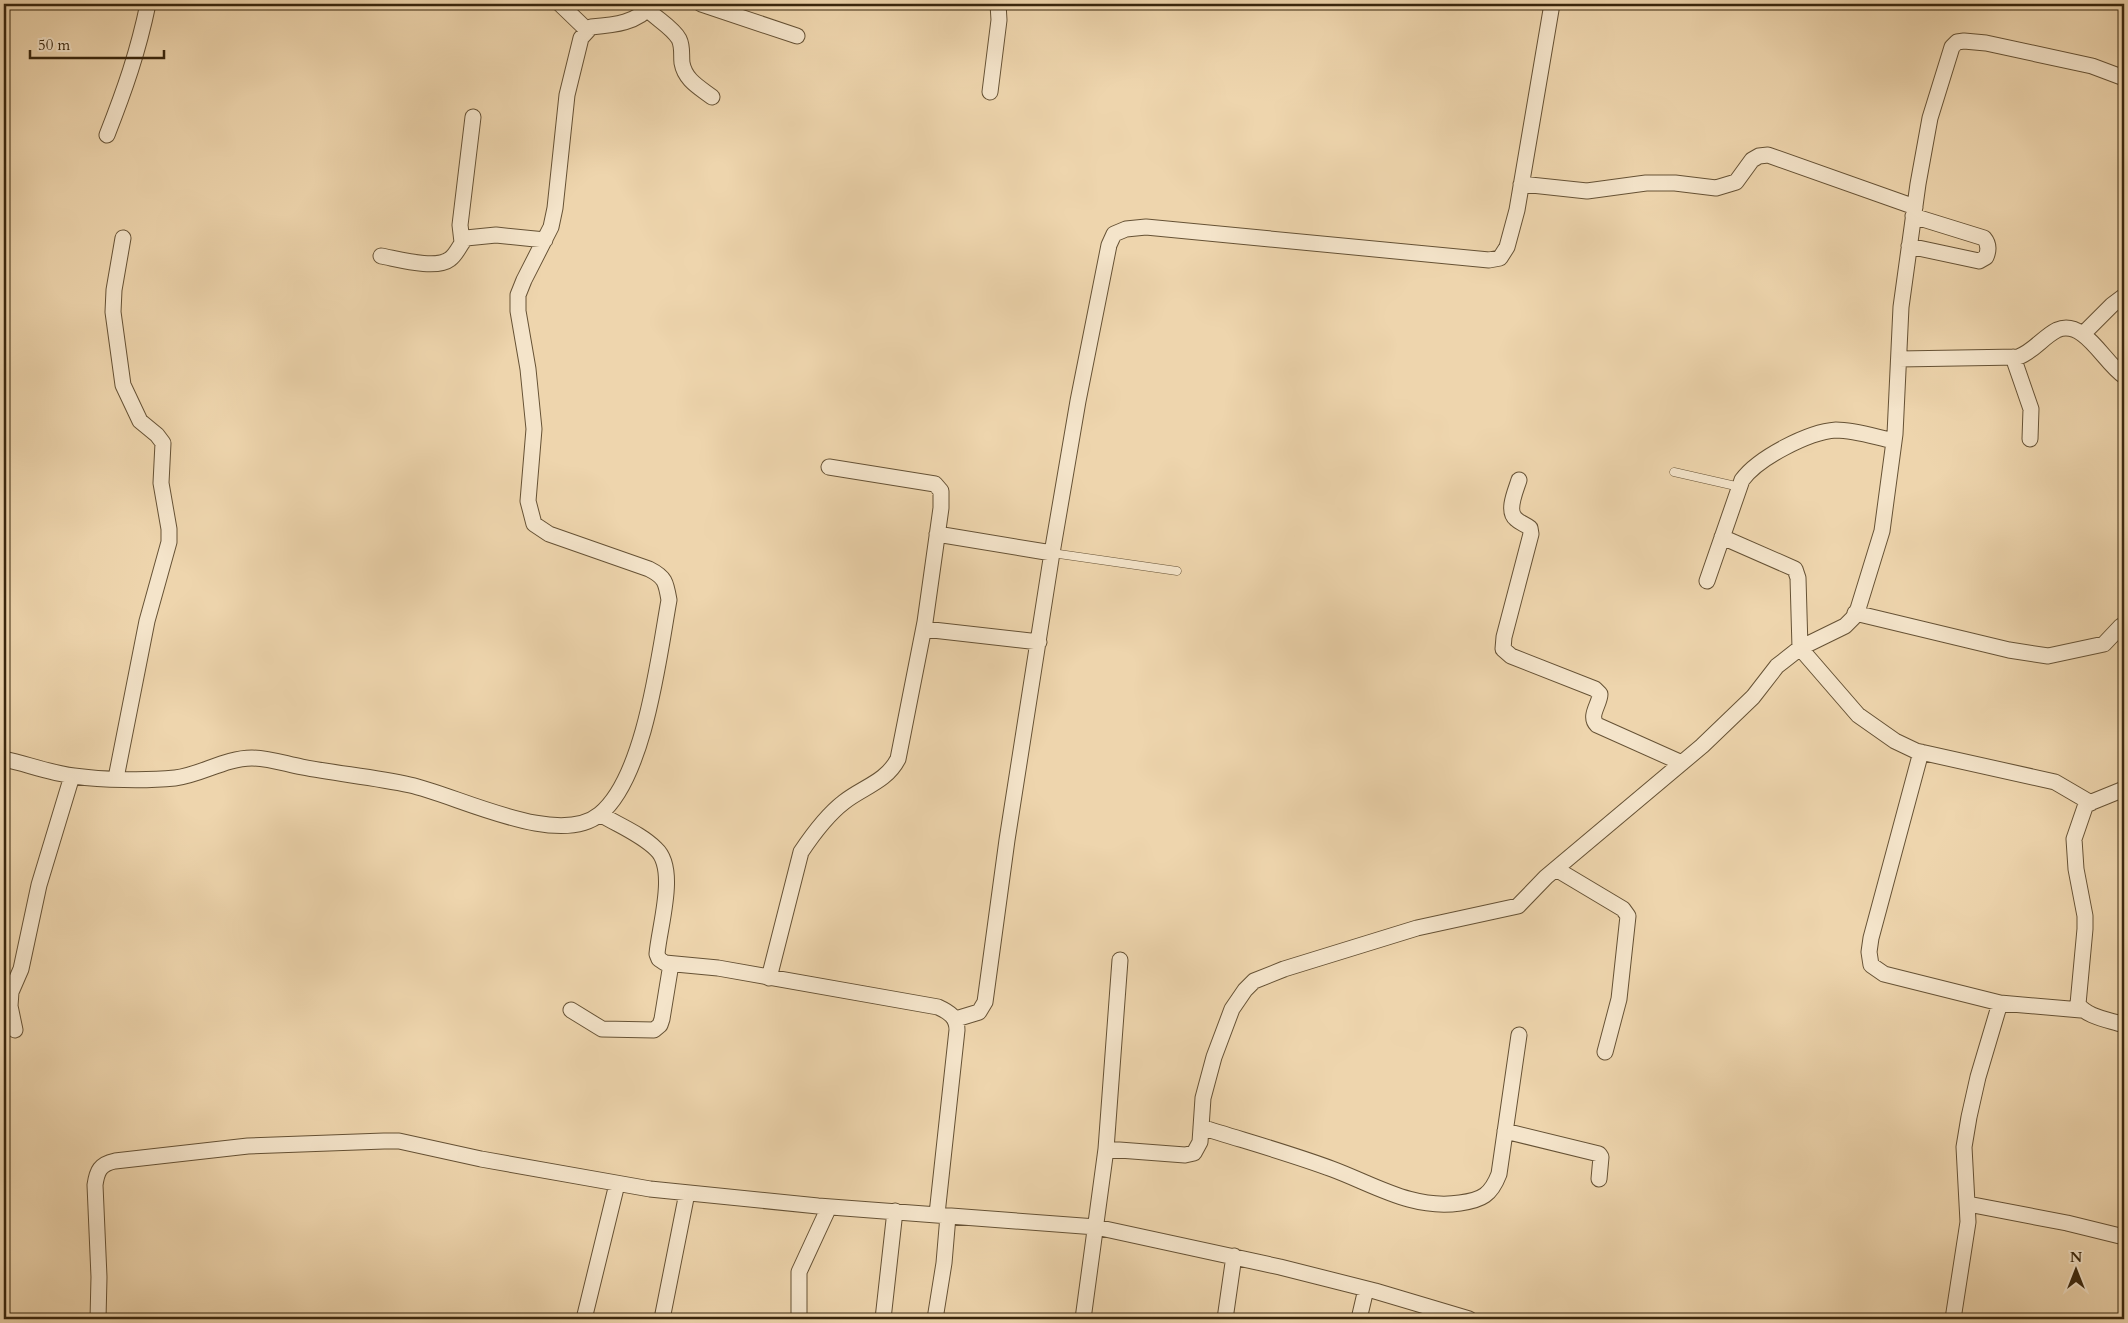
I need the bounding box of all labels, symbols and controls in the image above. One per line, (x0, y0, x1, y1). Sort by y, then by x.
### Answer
scale bar (30, 28, 164, 60)
text: 50 m (38, 35, 70, 55)
north arrow (2050, 1246, 2100, 1296)
text: N (2070, 1248, 2082, 1267)

